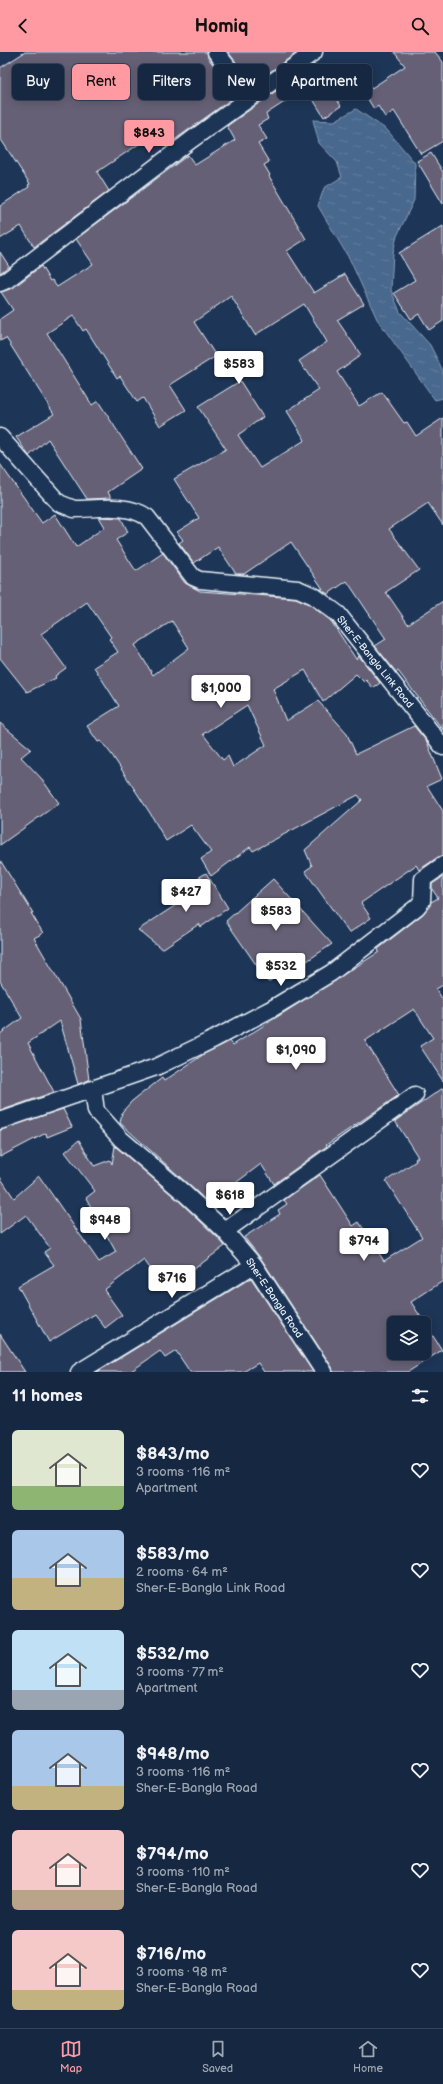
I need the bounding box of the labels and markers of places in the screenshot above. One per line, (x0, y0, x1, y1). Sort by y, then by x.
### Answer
pin: $843 (125, 120, 173, 154)
pin: $583 (215, 351, 263, 385)
pin: $1,000 (188, 675, 254, 709)
pin: $427 (162, 879, 210, 913)
pin: $583 (252, 898, 300, 932)
pin: $532 (257, 953, 305, 987)
pin: $1,090 (263, 1037, 329, 1071)
pin: $618 (206, 1182, 254, 1216)
pin: $948 (81, 1207, 129, 1241)
pin: $794 (340, 1228, 388, 1262)
pin: $716 (148, 1265, 196, 1299)

